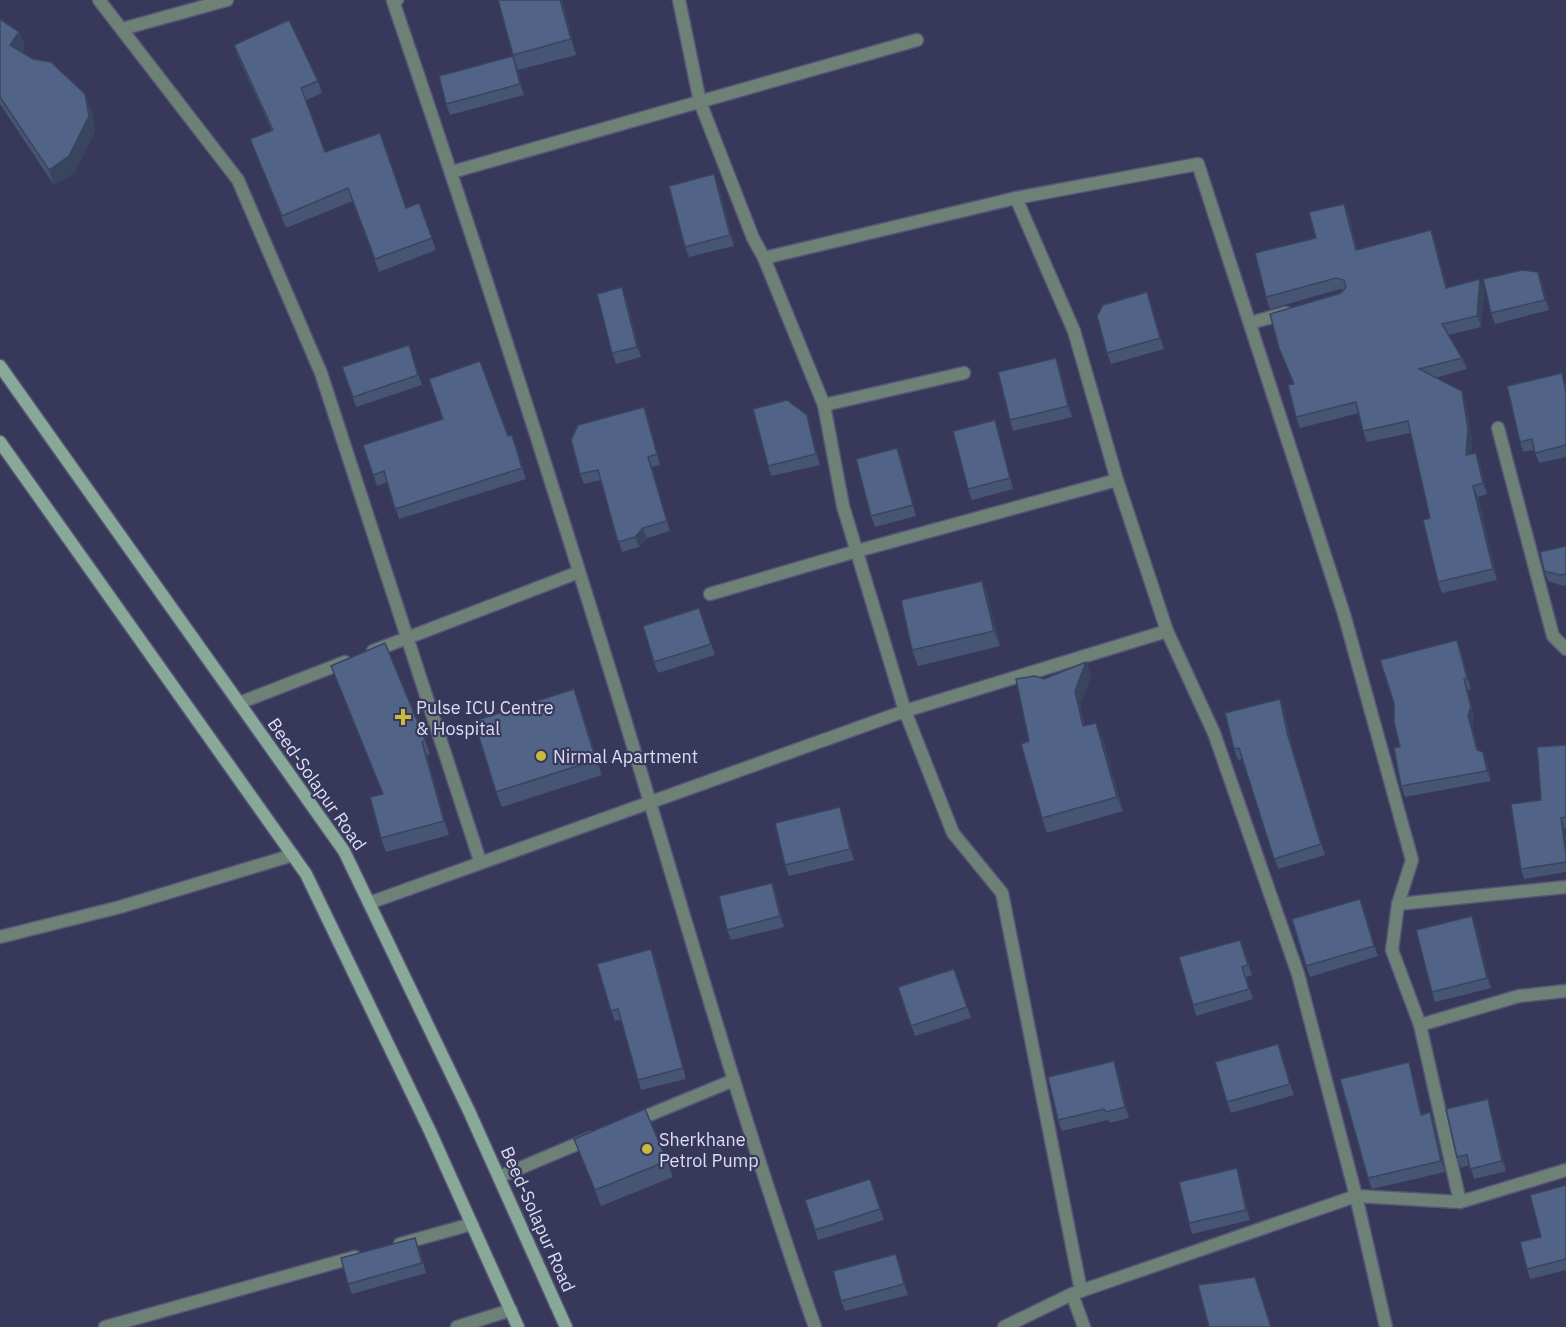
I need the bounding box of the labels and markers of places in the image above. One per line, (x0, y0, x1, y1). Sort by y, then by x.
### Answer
place label: Pulse ICU Centre & Hospital (416, 696, 554, 740)
marker: Pulse ICU Centre & Hospital (394, 708, 412, 726)
place label: Nirmal Apartment (553, 745, 698, 768)
marker: Nirmal Apartment (534, 749, 548, 763)
place label: Sherkhane Petrol Pump (659, 1128, 759, 1172)
marker: Sherkhane Petrol Pump (640, 1142, 654, 1156)

